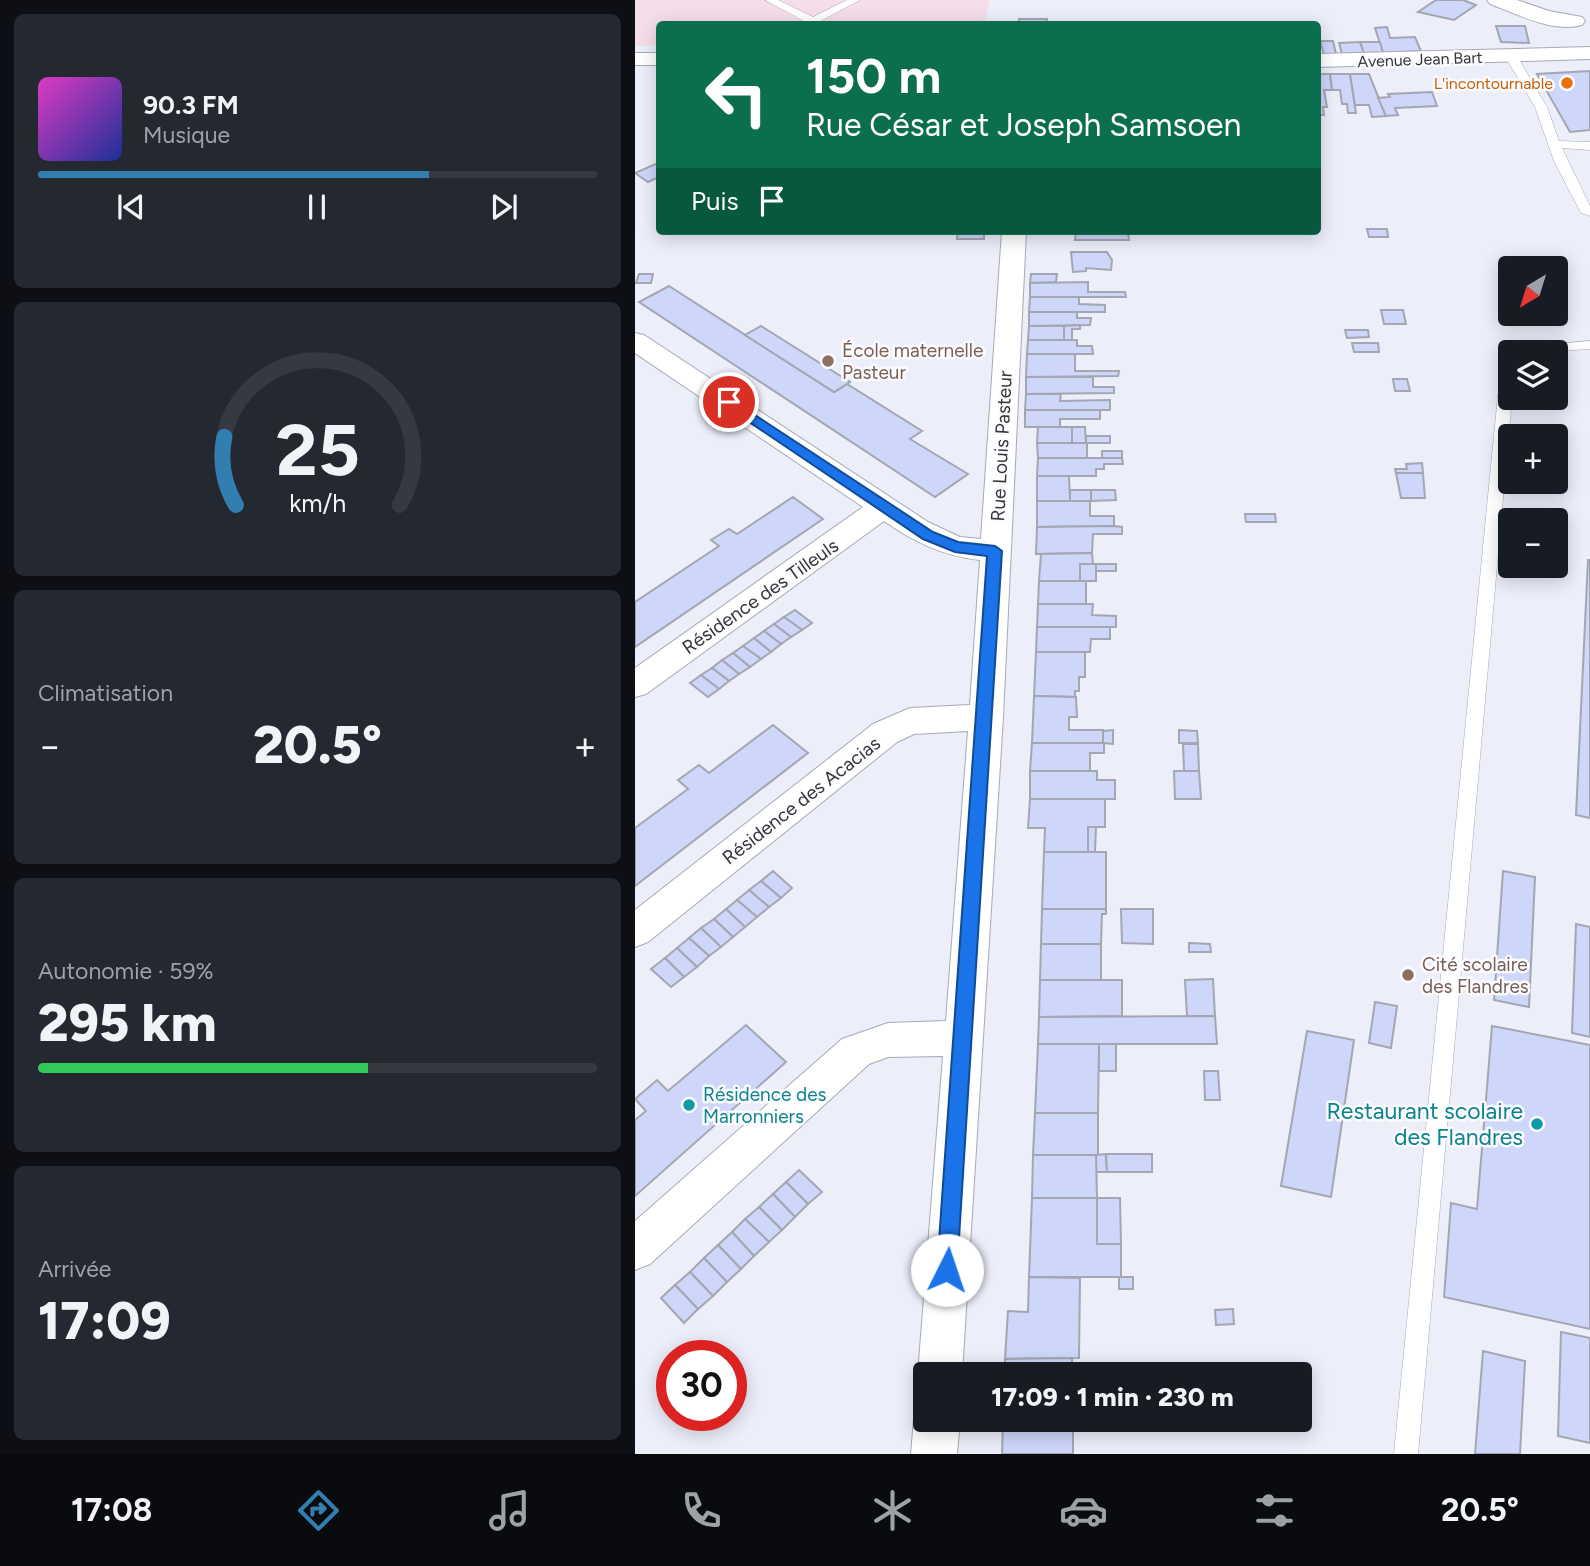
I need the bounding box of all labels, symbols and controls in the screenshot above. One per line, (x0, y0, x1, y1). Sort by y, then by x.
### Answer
text: 150 m (806, 46, 941, 105)
street label: Avenue Jean Bart (1357, 48, 1483, 71)
icon: left (691, 49, 782, 140)
place label: L'incontournable (1434, 74, 1553, 93)
marker: L'incontournable (1559, 75, 1575, 91)
text: 90.3 FM (143, 89, 239, 121)
text: Rue César et Joseph Samsoen (806, 106, 1241, 144)
text: Musique (143, 121, 230, 149)
icon: arrive (753, 182, 791, 220)
text: Puis (691, 185, 739, 217)
icon: previous (112, 188, 150, 226)
icon: pause (298, 188, 336, 226)
icon: next (485, 188, 523, 226)
north arrow (1498, 256, 1568, 326)
map controls (1498, 256, 1568, 578)
place label: École maternelle Pasteur (842, 339, 983, 384)
button: layers (1498, 340, 1568, 410)
marker: École maternelle Pasteur (820, 353, 836, 369)
street label: Rue Louis Pasteur (986, 370, 1017, 522)
pin (699, 372, 759, 432)
icon: arrive (710, 383, 748, 421)
text: 25 (275, 406, 360, 493)
button: + (1498, 424, 1568, 494)
text: km/h (289, 488, 346, 518)
button: − (1498, 508, 1568, 578)
street label: Résidence des Tilleuls (678, 534, 843, 659)
text: Climatisation (38, 679, 173, 707)
text: 20.5° (253, 714, 382, 776)
text: − (38, 723, 62, 769)
text: + (573, 723, 597, 769)
street label: Résidence des Acacias (718, 732, 885, 869)
place label: Cité scolaire des Flandres (1422, 953, 1529, 998)
text: Autonomie · 59% (38, 957, 214, 985)
marker: Cité scolaire des Flandres (1400, 967, 1416, 983)
text: 295 km (38, 992, 217, 1054)
place label: Résidence des Marronniers (703, 1083, 827, 1128)
marker: Résidence des Marronniers (681, 1097, 697, 1113)
place label: Restaurant scolaire des Flandres (1326, 1097, 1523, 1151)
marker: Restaurant scolaire des Flandres (1529, 1116, 1545, 1132)
position arrow (910, 1233, 984, 1307)
text: Arrivée (38, 1255, 111, 1283)
text: 17:09 (38, 1290, 171, 1352)
speed limit sign: 30 (656, 1340, 747, 1431)
text: 17:09 · 1 min · 230 m (991, 1381, 1234, 1413)
icon: directions (294, 1486, 343, 1535)
icon: music (485, 1486, 534, 1535)
icon: phone (677, 1486, 726, 1535)
icon: climate (868, 1486, 917, 1535)
icon: car (1059, 1486, 1108, 1535)
icon: filters (1250, 1486, 1299, 1535)
text: 17:08 (71, 1491, 152, 1529)
text: 20.5° (1441, 1491, 1519, 1529)

